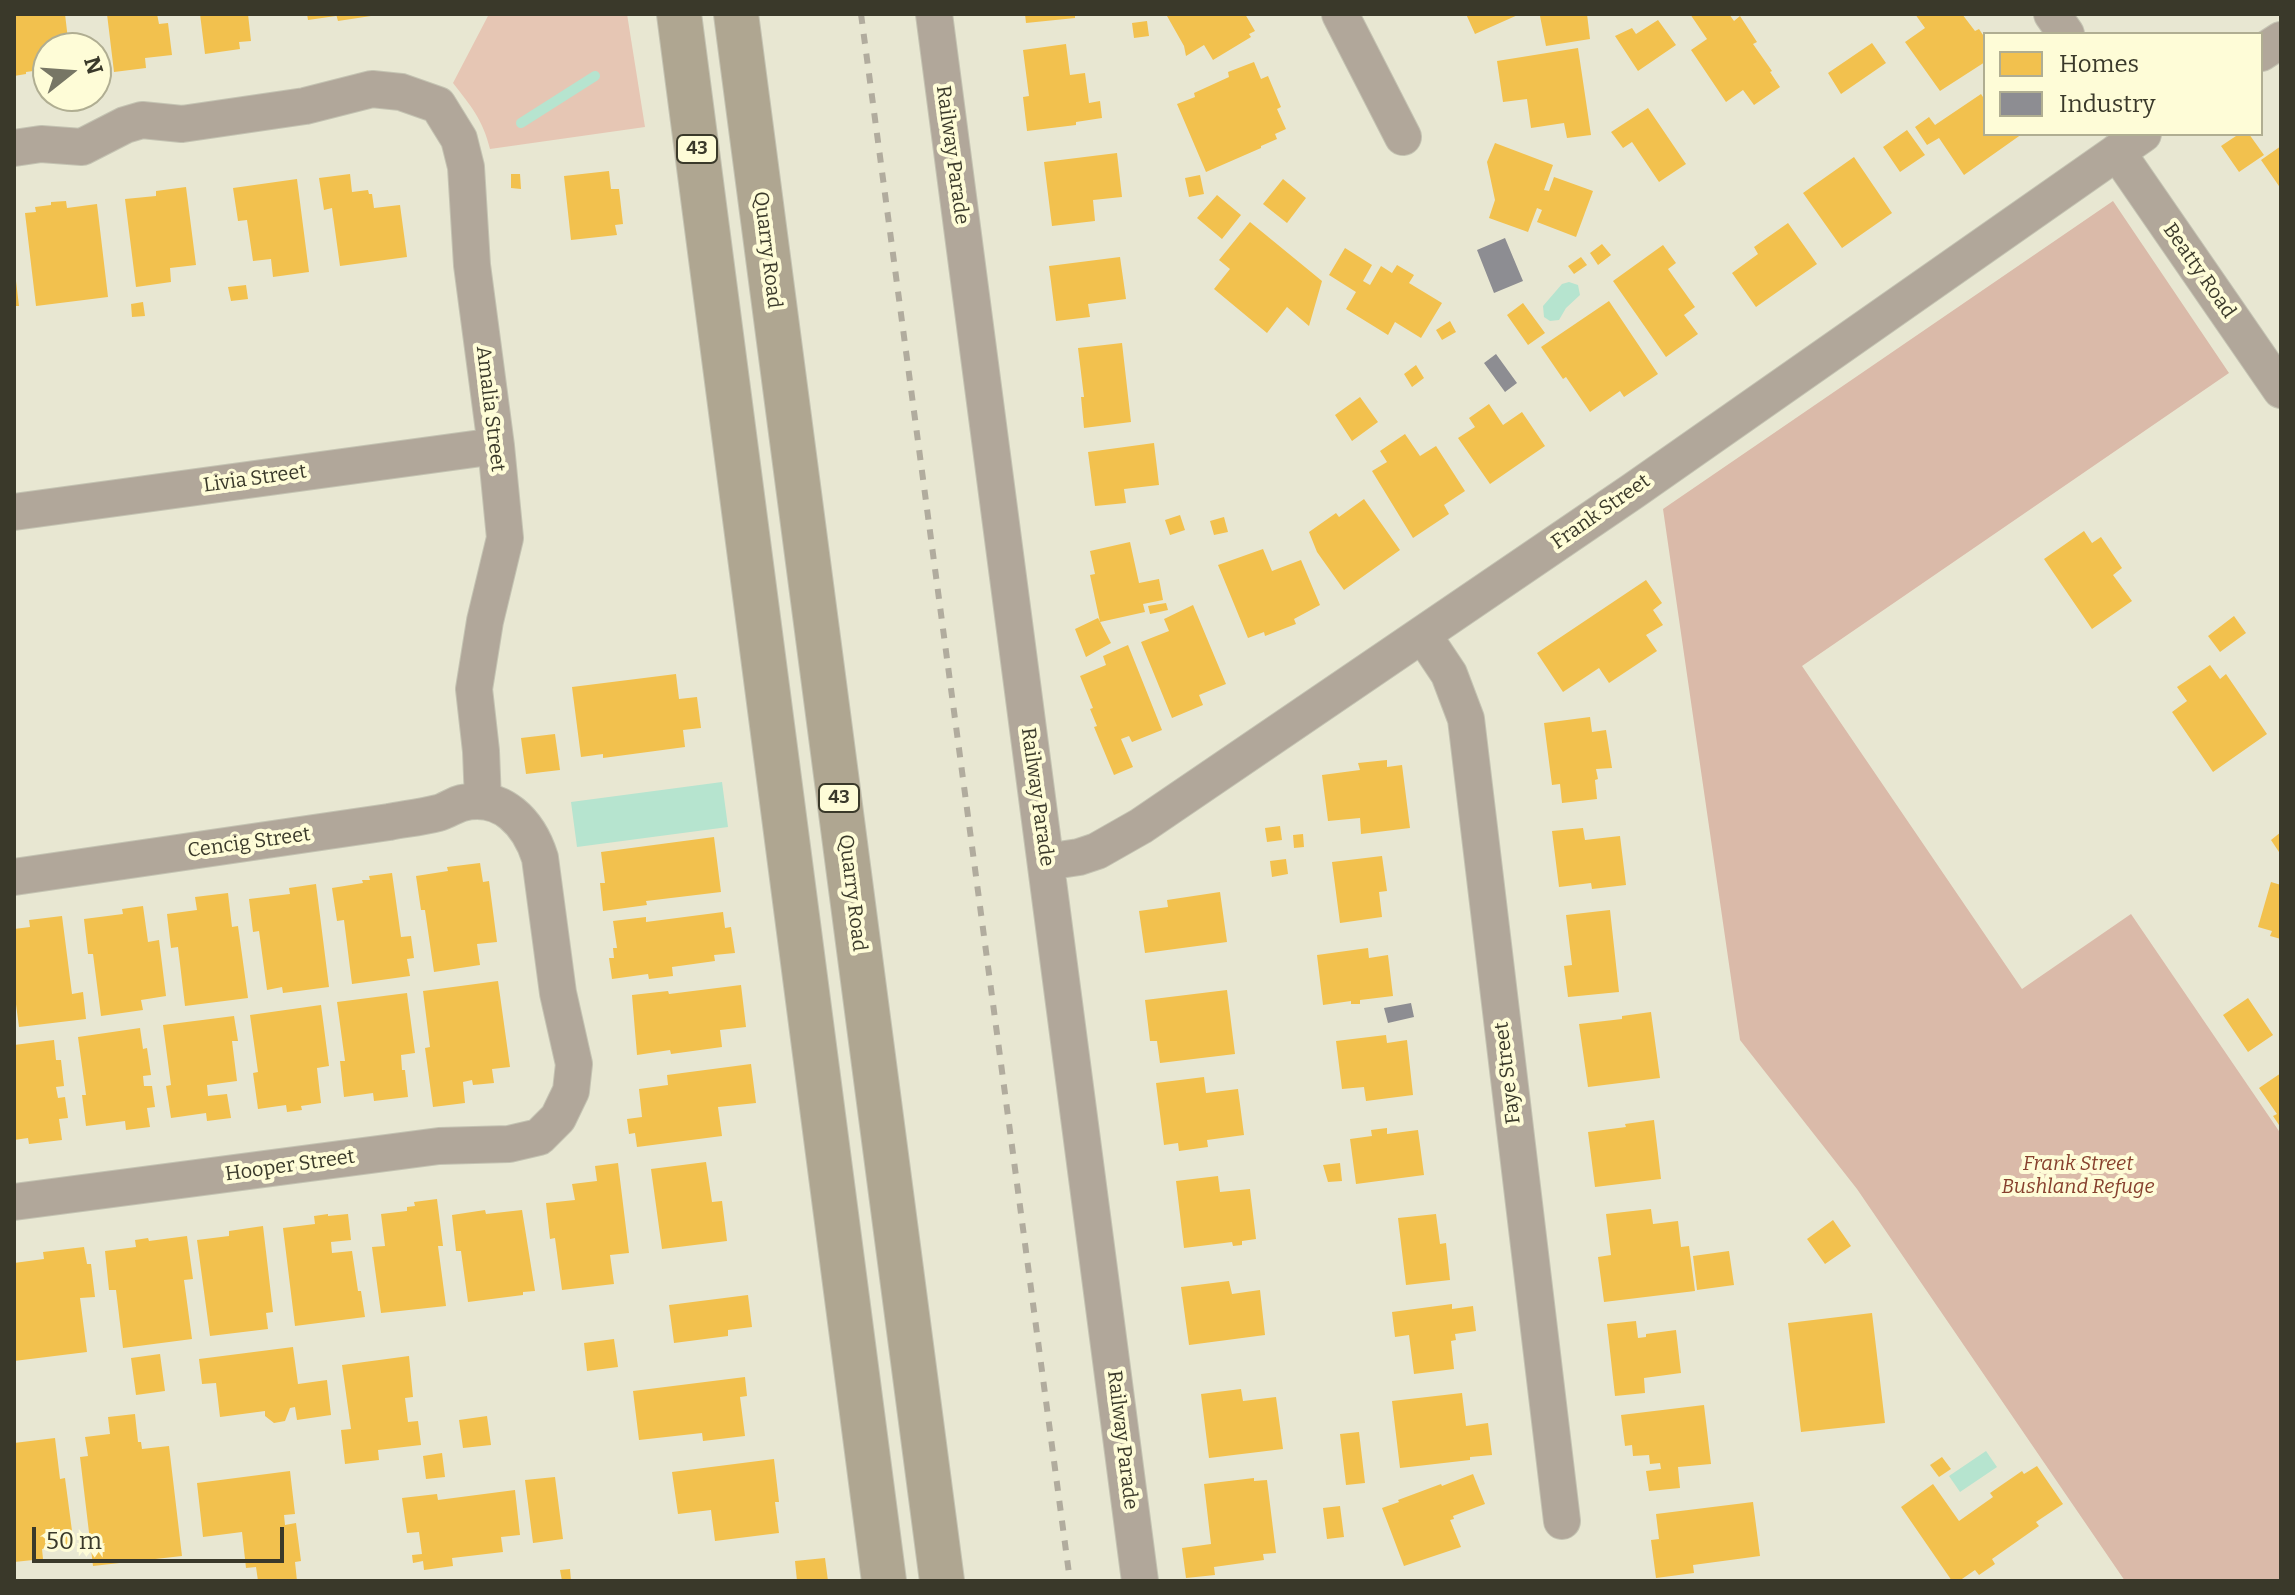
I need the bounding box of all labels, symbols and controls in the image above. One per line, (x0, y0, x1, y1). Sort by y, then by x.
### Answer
north arrow (32, 32, 112, 112)
legend (1983, 32, 2263, 136)
text: Homes (2059, 50, 2139, 78)
text: N (78, 53, 109, 77)
street label: Railway Parade (930, 84, 974, 226)
text: Industry (2059, 90, 2156, 118)
road number: 43 (677, 135, 717, 163)
street label: Quarry Road (748, 190, 786, 310)
street label: Beatty Road (2158, 219, 2240, 323)
street label: Amalia Street (470, 345, 510, 473)
street label: Livia Street (202, 460, 308, 498)
street label: Frank Street (1547, 469, 1655, 555)
street label: Railway Parade (1015, 726, 1059, 868)
road number: 43 (819, 784, 859, 812)
street label: Cencig Street (186, 823, 312, 863)
street label: Quarry Road (833, 833, 871, 953)
street label: Faye Street (1490, 1021, 1526, 1125)
street label: Hooper Street (224, 1145, 356, 1187)
park label: Frank Street Bushland Refuge (2002, 1152, 2154, 1199)
street label: Railway Parade (1102, 1369, 1142, 1511)
scale bar (36, 1511, 288, 1561)
text: 50 m (46, 1527, 102, 1555)

